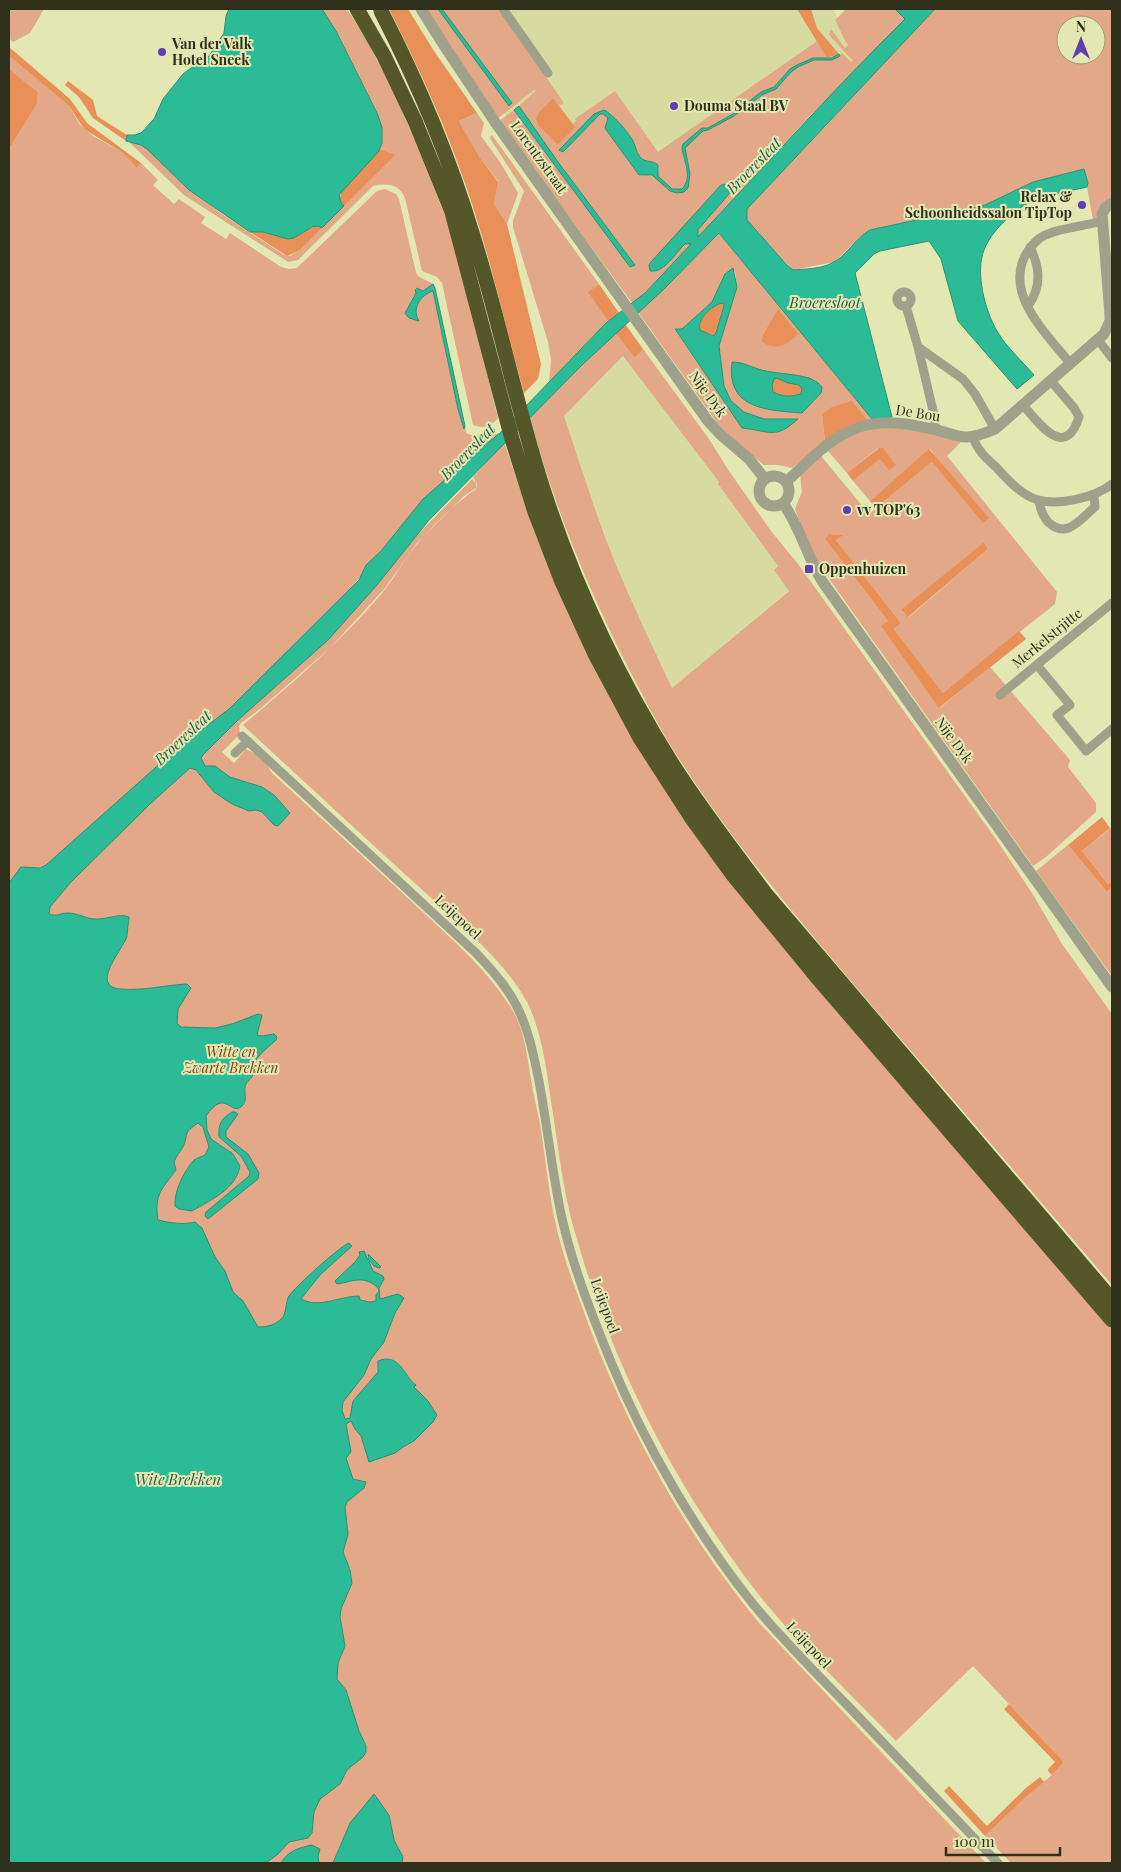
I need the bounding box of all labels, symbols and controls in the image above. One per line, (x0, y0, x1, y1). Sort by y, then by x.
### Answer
north arrow (1056, 15, 1106, 65)
text: N (1076, 17, 1086, 36)
place label: Van der Valk Hotel Sneek (171, 34, 253, 69)
marker: Van der Valk Hotel Sneek (156, 46, 168, 58)
place label: Douma Staal BV (684, 96, 789, 115)
marker: Douma Staal BV (668, 100, 680, 112)
street label: Lorentzstraat (507, 117, 573, 198)
water label: Broeresleat (721, 132, 786, 199)
place label: Relax & Schoonheidssalon TipTop (905, 187, 1072, 222)
marker: Relax & Schoonheidssalon TipTop (1076, 199, 1088, 211)
water label: Broeresloot (788, 292, 862, 312)
street label: Nije Dyk (685, 367, 732, 421)
street label: De Bou (894, 400, 942, 425)
water label: Broeresleat (435, 418, 500, 485)
place label: vv TOP'63 (856, 500, 921, 519)
marker: vv TOP'63 (841, 504, 853, 516)
place label: Oppenhuizen (819, 559, 906, 578)
marker: Oppenhuizen (803, 563, 815, 575)
street label: Merkelstrjitte (1008, 603, 1086, 672)
water label: Broeresleat (149, 705, 216, 769)
street label: Nije Dyk (931, 713, 978, 767)
street label: Leijepoel (431, 890, 486, 943)
park label: Witte en Zwarte Brekken (183, 1042, 278, 1077)
street label: Leijepoel (587, 1276, 624, 1336)
water label: Wite Brekken (135, 1469, 221, 1489)
street label: Leijepoel (783, 1617, 836, 1672)
scale bar (946, 1824, 1060, 1856)
text: 100 m (954, 1831, 995, 1851)

